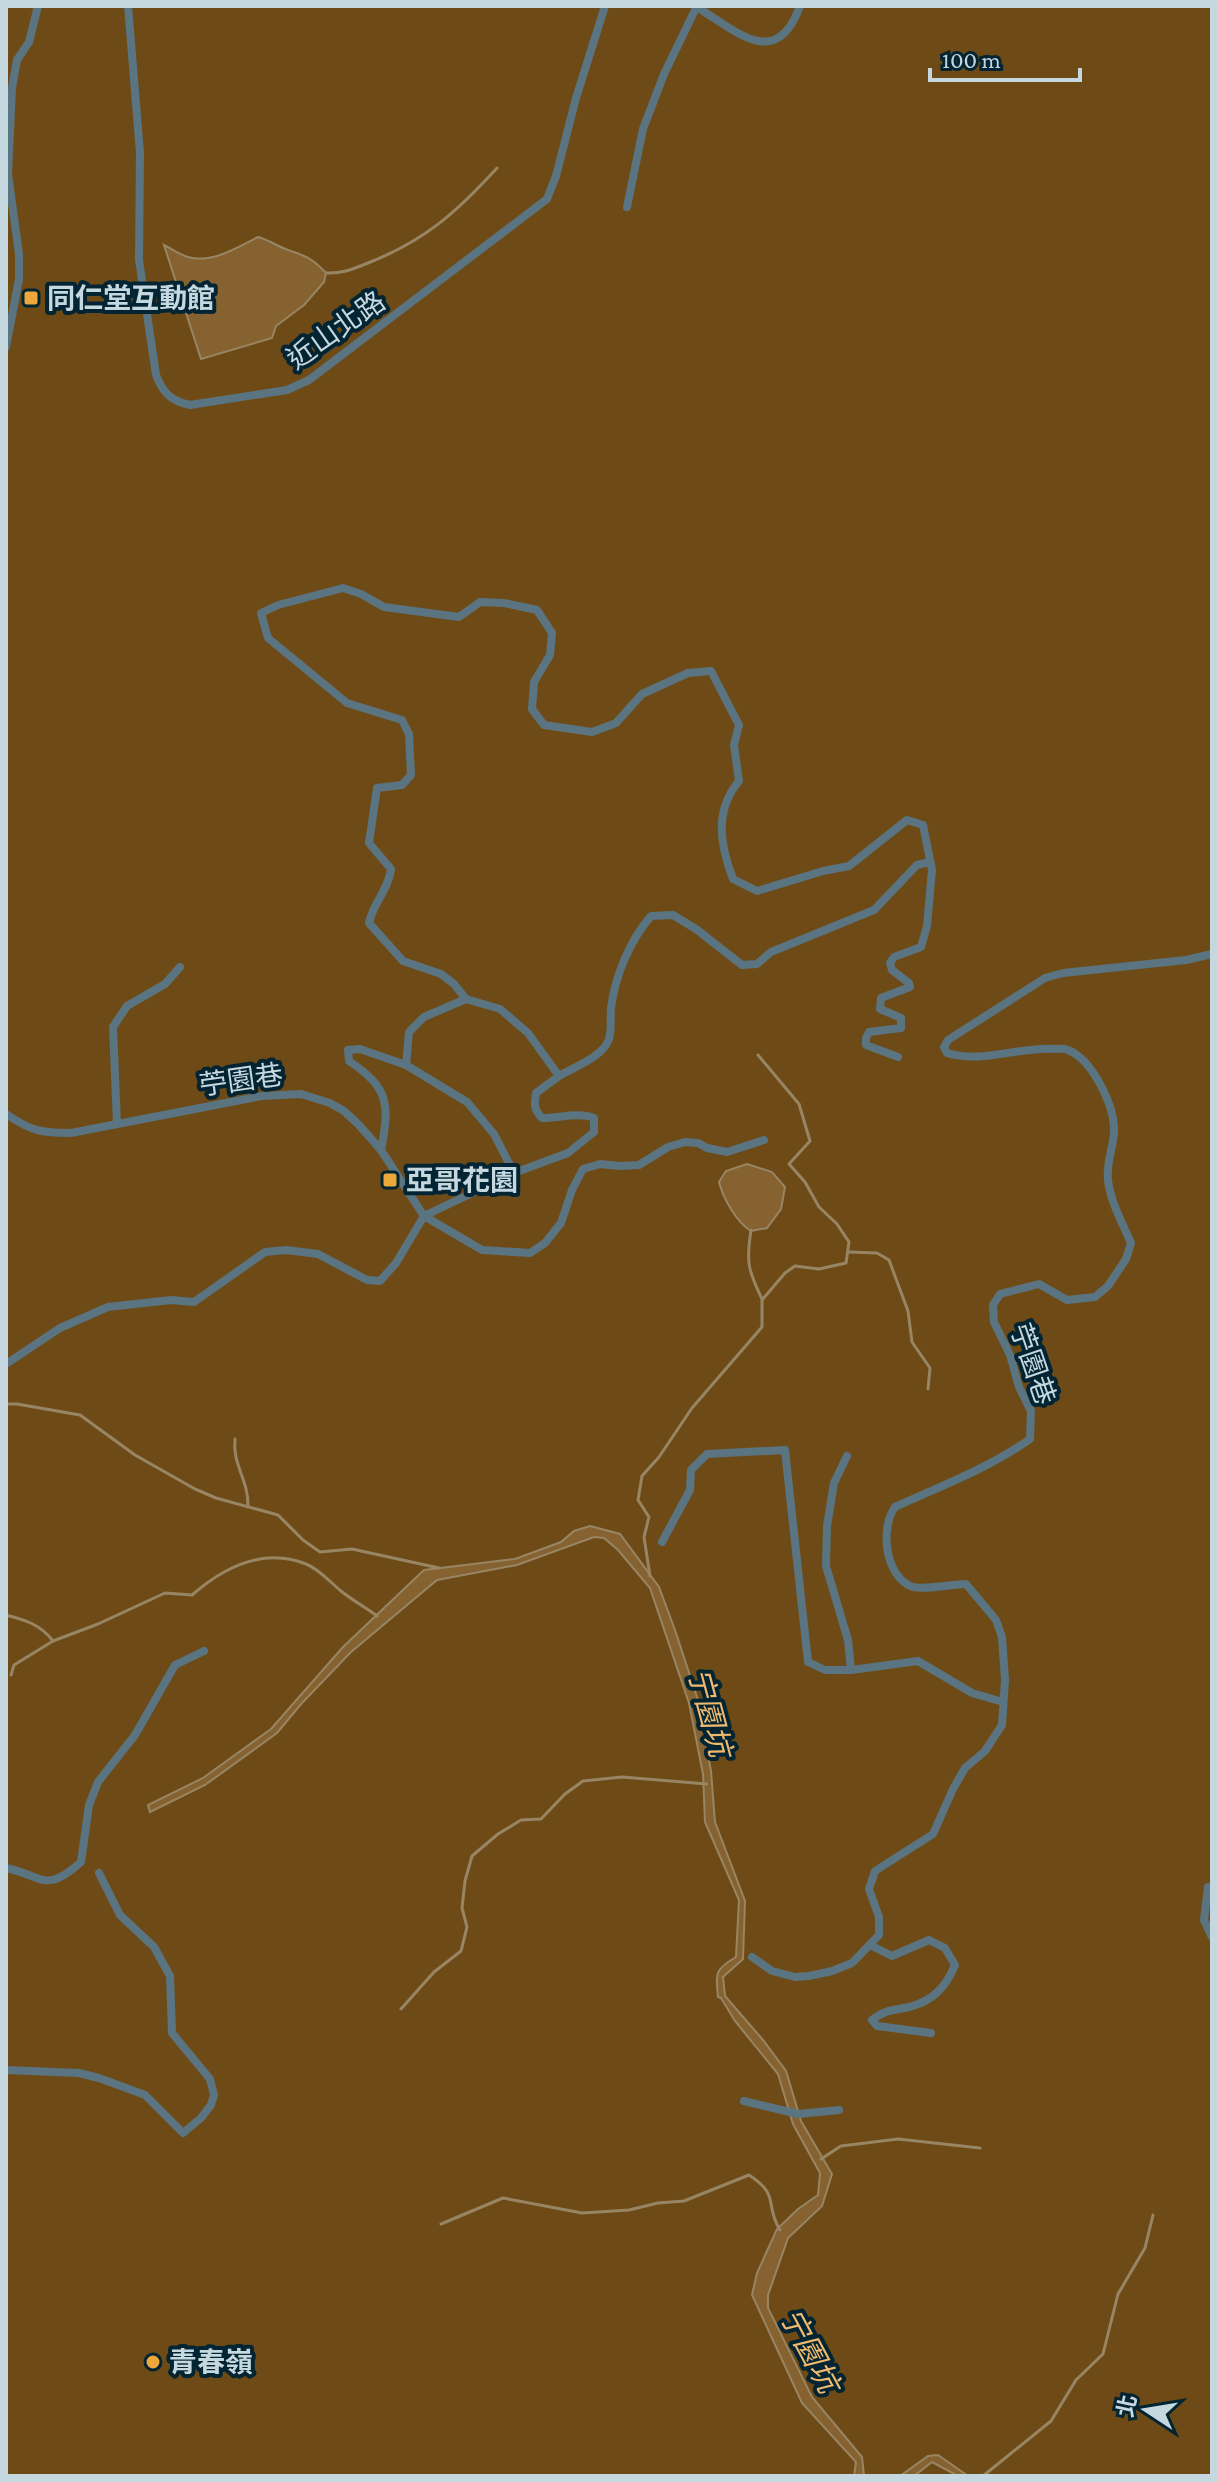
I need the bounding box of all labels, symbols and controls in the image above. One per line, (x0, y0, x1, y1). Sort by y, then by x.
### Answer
scale bar (930, 32, 1080, 82)
text: 100 m (942, 46, 1001, 73)
place label: 同仁堂互動館 (47, 283, 215, 314)
street label: 近山北路 (281, 285, 391, 375)
marker: 同仁堂互動館 (22, 289, 40, 307)
street label: 苧園巷 (197, 1059, 285, 1101)
place label: 亞哥花園 (406, 1165, 518, 1196)
marker: 亞哥花園 (381, 1171, 399, 1189)
street label: 苧園巷 (1005, 1319, 1061, 1409)
water label: 宁園坑 (682, 1664, 739, 1764)
water label: 宁園坑 (774, 2303, 848, 2401)
place label: 青春嶺 (169, 2347, 253, 2378)
marker: 青春嶺 (144, 2353, 162, 2371)
north arrow (1106, 2370, 1186, 2450)
text: 北 (1112, 2393, 1141, 2419)

